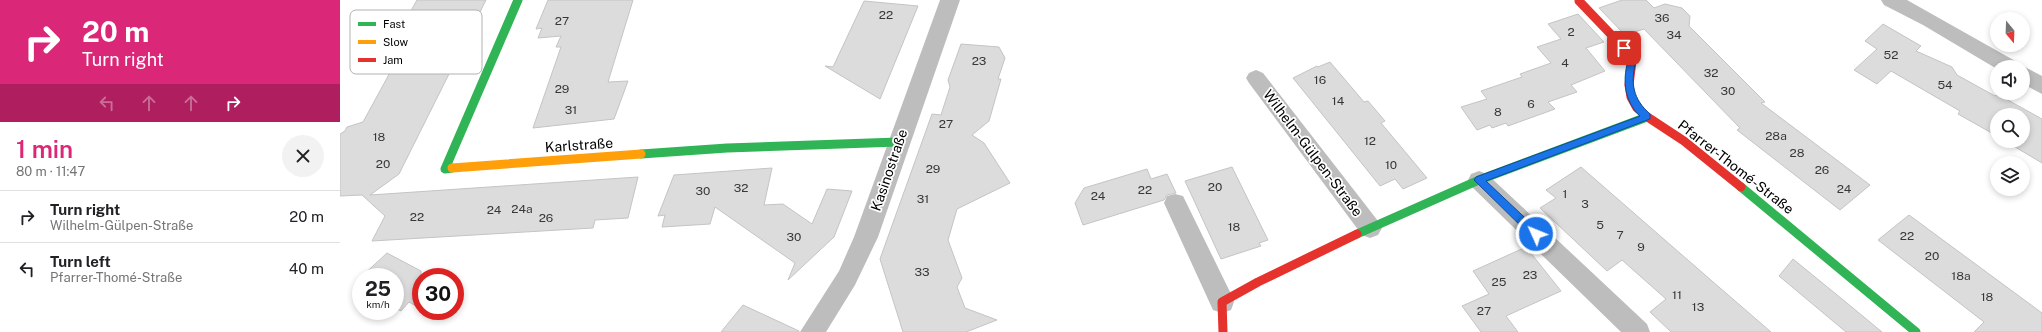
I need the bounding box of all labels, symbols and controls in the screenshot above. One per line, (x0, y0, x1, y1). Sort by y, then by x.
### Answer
house number: 22 (879, 8, 893, 22)
legend (350, 10, 482, 74)
house number: 36 (1655, 11, 1669, 25)
north arrow (1990, 12, 2030, 52)
map controls (1990, 12, 2030, 196)
house number: 27 (555, 14, 569, 28)
text: 20 m (82, 15, 149, 48)
icon: right (16, 16, 68, 68)
text: Fast (383, 18, 405, 30)
house number: 2 (1567, 25, 1575, 39)
house number: 34 (1666, 28, 1682, 42)
pin (1607, 31, 1641, 65)
text: Slow (383, 36, 409, 48)
icon: arrive (1613, 37, 1635, 59)
house number: 52 (1884, 48, 1898, 62)
text: Turn right (82, 49, 164, 70)
text: Jam (383, 54, 403, 66)
house number: 23 (972, 54, 986, 68)
house number: 4 (1561, 56, 1569, 70)
button: sound (1990, 60, 2030, 100)
house number: 32 (1704, 66, 1718, 80)
house number: 16 (1314, 73, 1326, 87)
house number: 54 (1937, 78, 1953, 92)
house number: 29 (555, 82, 569, 96)
house number: 30 (1721, 84, 1735, 98)
street label: Wilhelm-Gülpen-Straße (1260, 87, 1366, 219)
icon: left (96, 92, 118, 114)
icon: ahead (138, 92, 160, 114)
icon: ahead (180, 92, 202, 114)
icon: right (222, 92, 244, 114)
house number: 14 (1332, 94, 1345, 108)
house number: 6 (1527, 97, 1535, 111)
house number: 31 (565, 103, 577, 117)
house number: 8 (1494, 105, 1502, 119)
button: search (1990, 108, 2030, 148)
house number: 27 (939, 117, 953, 131)
street label: Pfarrer-Thomé-Straße (1675, 117, 1797, 217)
street label: Kasinostraße (868, 127, 910, 213)
house number: 28a (1765, 129, 1787, 143)
house number: 18 (373, 130, 386, 144)
house number: 12 (1364, 134, 1376, 148)
text: 1 min (16, 135, 73, 163)
button: close (282, 135, 324, 177)
street label: Karlstraße (544, 135, 614, 155)
house number: 28 (1790, 146, 1805, 160)
button: layers (1990, 156, 2030, 196)
house number: 20 (376, 157, 390, 171)
house number: 10 (1385, 158, 1397, 172)
house number: 29 (926, 162, 940, 176)
house number: 26 (1815, 163, 1829, 177)
text: 80 m · 11:47 (16, 164, 85, 179)
house number: 20 (1208, 180, 1222, 194)
house number: 32 (734, 181, 748, 195)
house number: 24 (1837, 182, 1852, 196)
house number: 22 (1138, 183, 1152, 197)
house number: 30 (696, 184, 710, 198)
house number: 1 (1563, 187, 1567, 201)
house number: 24 (1091, 189, 1106, 203)
house number: 31 (917, 192, 929, 206)
house number: 3 (1581, 197, 1589, 211)
text: Turn right (50, 201, 120, 218)
house number: 24a (511, 202, 533, 216)
house number: 24 (487, 203, 502, 217)
icon: right (16, 206, 38, 228)
text: 20 m (289, 208, 324, 225)
house number: 22 (410, 210, 424, 224)
house number: 26 (539, 211, 553, 225)
position arrow (1515, 213, 1557, 255)
text: Wilhelm-Gülpen-Straße (50, 218, 193, 233)
house number: 5 (1596, 218, 1604, 232)
house number: 18 (1228, 220, 1241, 234)
house number: 7 (1616, 228, 1624, 242)
house number: 22 (1900, 229, 1914, 243)
house number: 30 (787, 230, 801, 244)
house number: 9 (1637, 240, 1645, 254)
house number: 20 (1925, 249, 1939, 263)
text: Turn left (50, 253, 111, 270)
icon: left (16, 258, 38, 280)
text: 40 m (289, 260, 324, 277)
house number: 33 (914, 265, 930, 279)
speed limit sign: 30 (412, 268, 464, 320)
house number: 23 (1523, 268, 1537, 282)
house number: 18a (1951, 269, 1971, 283)
text: Pfarrer-Thomé-Straße (50, 270, 182, 285)
house number: 25 (1492, 275, 1507, 289)
text: 25 (365, 277, 391, 301)
house number: 11 (1672, 288, 1682, 302)
house number: 18 (1981, 290, 1994, 304)
text: km/h (366, 298, 390, 310)
house number: 13 (1692, 300, 1704, 314)
house number: 27 (1477, 304, 1491, 318)

